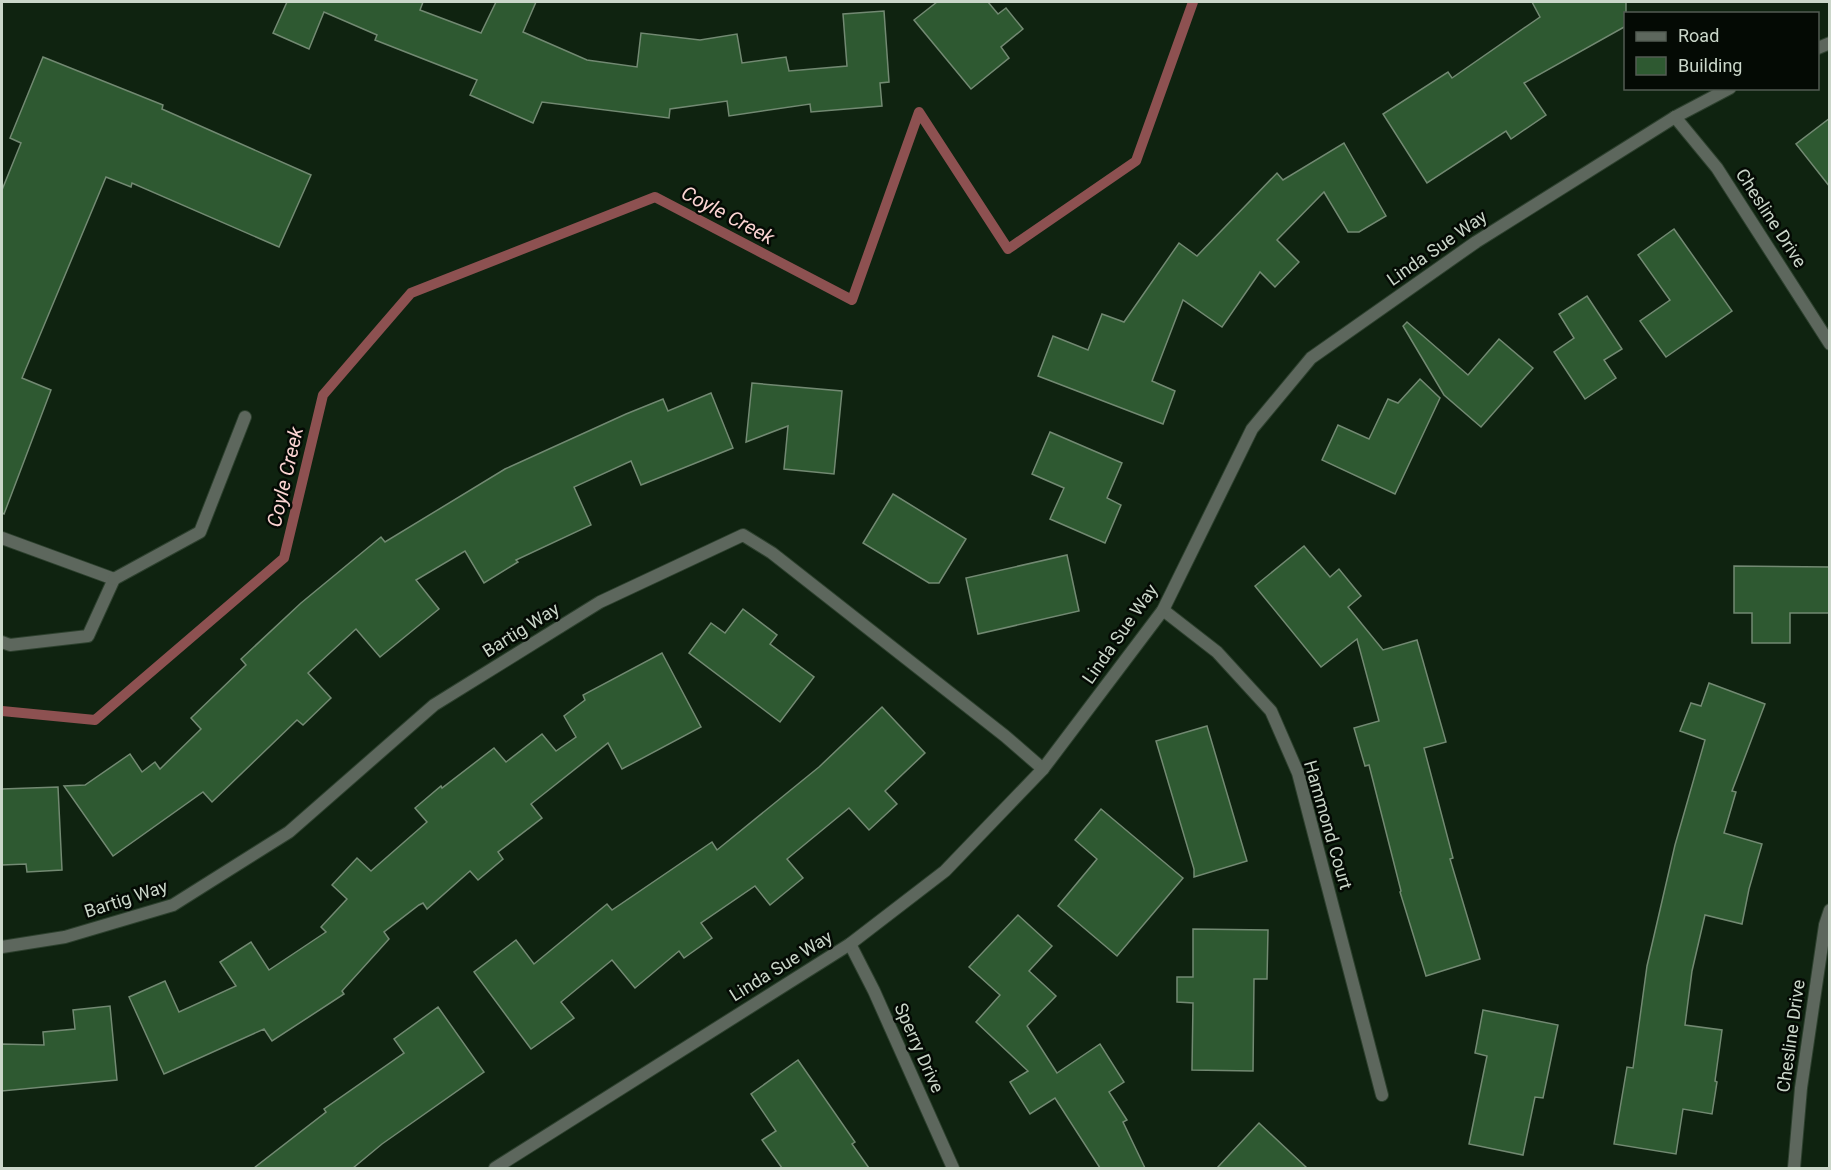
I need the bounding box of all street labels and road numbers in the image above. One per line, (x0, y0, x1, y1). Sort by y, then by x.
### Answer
street label: Chesline Drive (1732, 164, 1811, 271)
street label: Linda Sue Way (1383, 205, 1491, 290)
street label: Linda Sue Way (1077, 579, 1162, 688)
street label: Bartig Way (479, 598, 563, 661)
street label: Hammond Court (1300, 758, 1357, 892)
street label: Bartig Way (82, 875, 171, 922)
street label: Linda Sue Way (726, 925, 836, 1005)
street label: Chesline Drive (1772, 978, 1809, 1094)
street label: Sperry Drive (890, 1000, 949, 1096)

